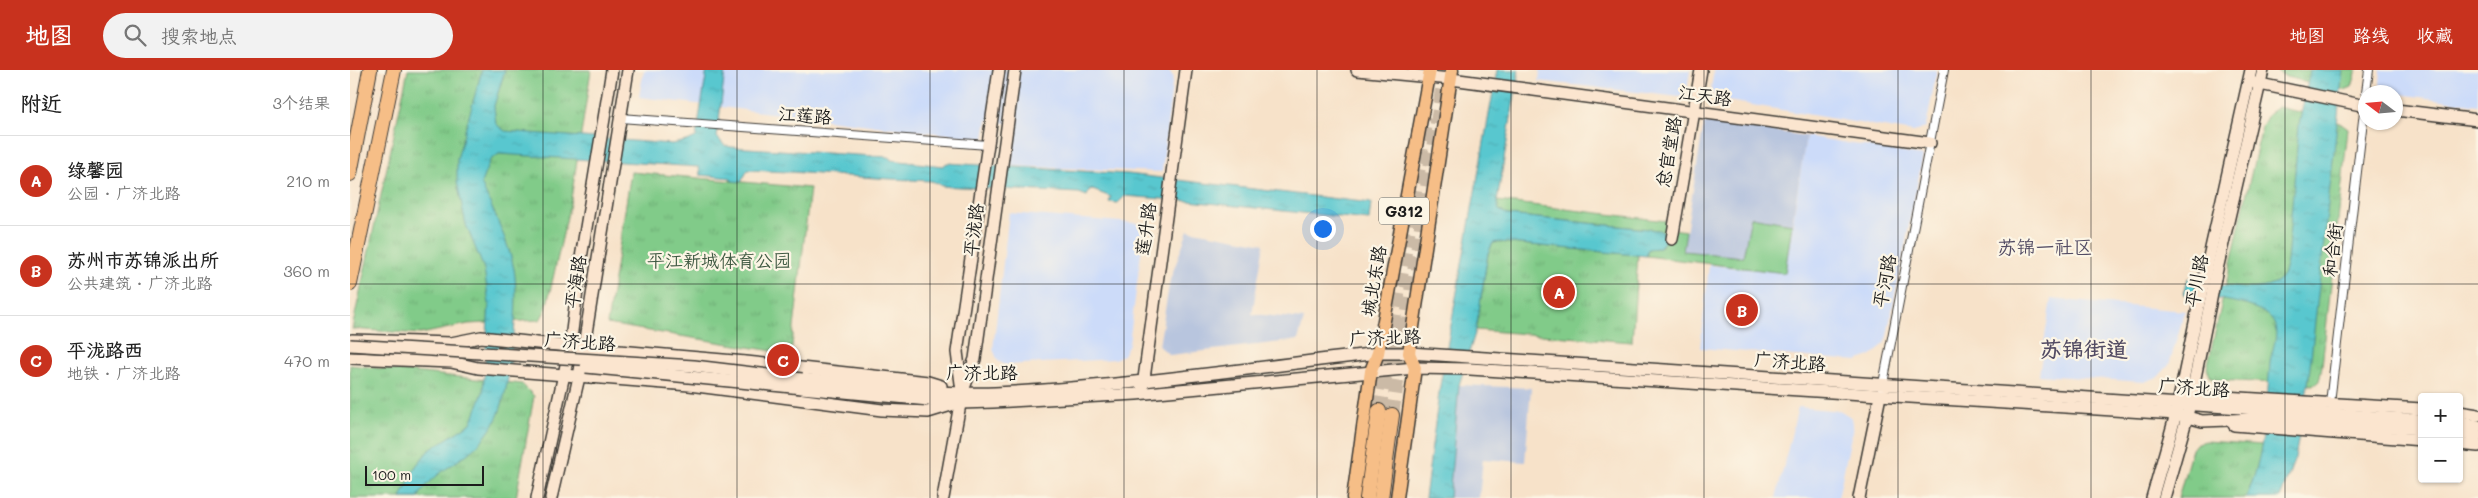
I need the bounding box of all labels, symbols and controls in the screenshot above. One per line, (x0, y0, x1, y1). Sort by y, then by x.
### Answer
search box (103, 13, 453, 58)
text: 地图 (25, 19, 73, 50)
icon: search (121, 21, 149, 49)
text: 搜索地点 (161, 23, 237, 48)
text: 地图 (2289, 23, 2325, 47)
text: 路线 (2353, 23, 2389, 47)
text: 收藏 (2417, 23, 2453, 47)
street label: 江天路 (1677, 79, 1734, 111)
north arrow (2358, 85, 2403, 130)
text: 附近 (20, 89, 62, 116)
text: 3个结果 (273, 92, 330, 113)
street label: 江莲路 (777, 101, 833, 129)
street label: 总官堂路 (1650, 114, 1686, 189)
text: 绿馨园 (67, 157, 124, 182)
text: A (30, 170, 42, 191)
text: 210 m (286, 170, 330, 191)
text: 公园 · 广济北路 (67, 182, 180, 203)
road number: G312 (1379, 198, 1429, 224)
street label: 莲升路 (1129, 200, 1161, 257)
street label: 平泷路 (958, 202, 988, 258)
your location (1310, 216, 1336, 242)
street label: 和合街 (2317, 222, 2347, 278)
district label: 苏锦一社区 (1997, 234, 2093, 259)
street label: 城北东路 (1355, 243, 1391, 318)
text: 苏州市苏锦派出所 (67, 247, 219, 272)
park label: 平江新城体育公园 (647, 248, 791, 272)
street label: 平河路 (1867, 252, 1901, 310)
street label: 平川路 (2179, 252, 2213, 310)
street label: 平海路 (559, 253, 591, 310)
text: B (31, 260, 41, 281)
text: 360 m (283, 260, 330, 281)
text: 公共建筑 · 广济北路 (67, 272, 212, 293)
pin: A (1543, 273, 1575, 311)
pin: B (1726, 291, 1758, 329)
street label: 广济北路 (1349, 324, 1421, 350)
street label: 广济北路 (543, 327, 617, 355)
district label: 苏锦街道 (2040, 334, 2128, 363)
text: 平泷路西 (67, 337, 143, 362)
pin: C (767, 341, 799, 379)
street label: 广济北路 (1753, 347, 1827, 375)
text: C (30, 350, 42, 371)
text: 470 m (284, 350, 330, 371)
street label: 广济北路 (946, 360, 1018, 384)
text: 地铁 · 广济北路 (67, 362, 180, 383)
street label: 广济北路 (2157, 373, 2231, 401)
map controls (2418, 393, 2463, 483)
button: + (2418, 393, 2463, 438)
button: − (2418, 438, 2463, 483)
scale bar (365, 463, 484, 486)
text: 100 m (372, 465, 411, 484)

